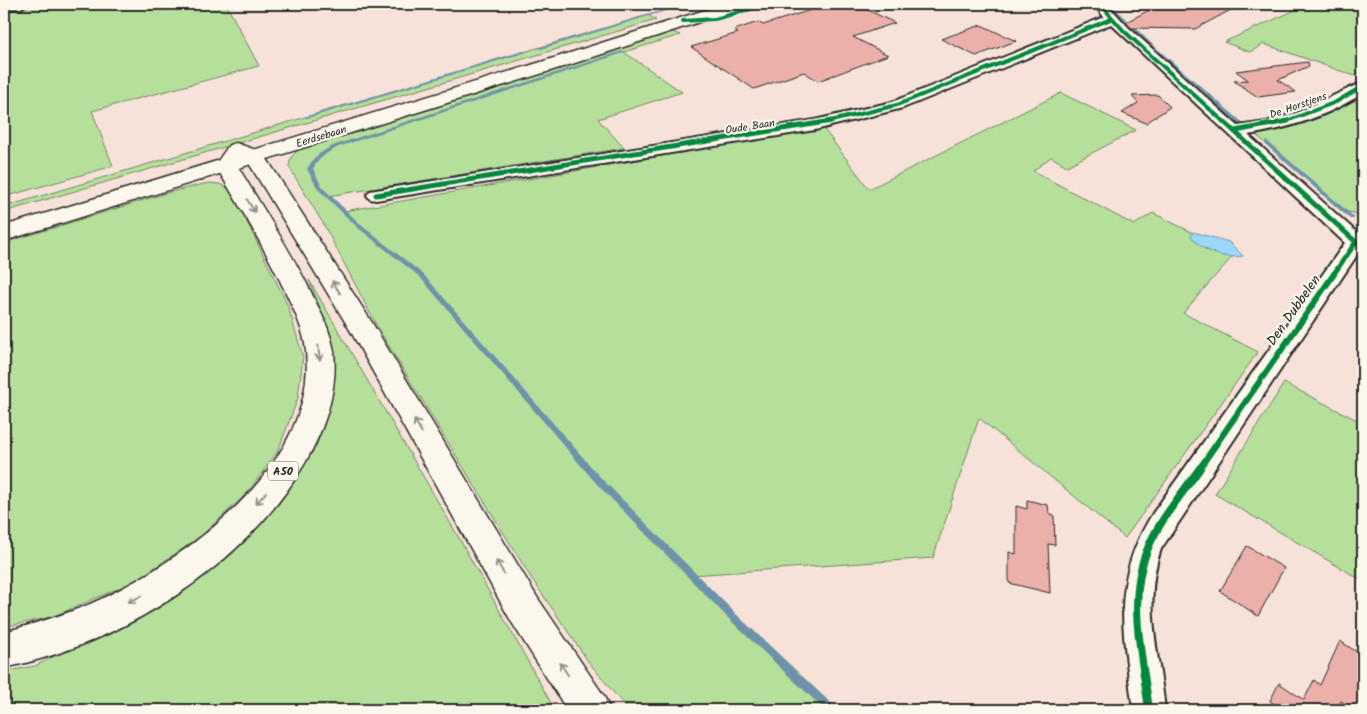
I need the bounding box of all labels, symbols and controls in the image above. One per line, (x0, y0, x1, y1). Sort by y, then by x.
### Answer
street label: De Horstjens (1267, 88, 1330, 124)
street label: Oude Baan (724, 114, 776, 140)
street label: Eerdsebaan (294, 121, 349, 153)
one-way arrow (247, 199, 257, 213)
street label: Den Dubbelen (1261, 271, 1326, 351)
one-way arrow (331, 280, 342, 294)
one-way arrow (314, 344, 324, 360)
one-way arrow (413, 419, 423, 434)
road number: A50 (268, 462, 298, 481)
one-way arrow (255, 492, 267, 505)
one-way arrow (495, 559, 505, 574)
one-way arrow (128, 595, 143, 604)
one-way arrow (558, 663, 568, 677)

